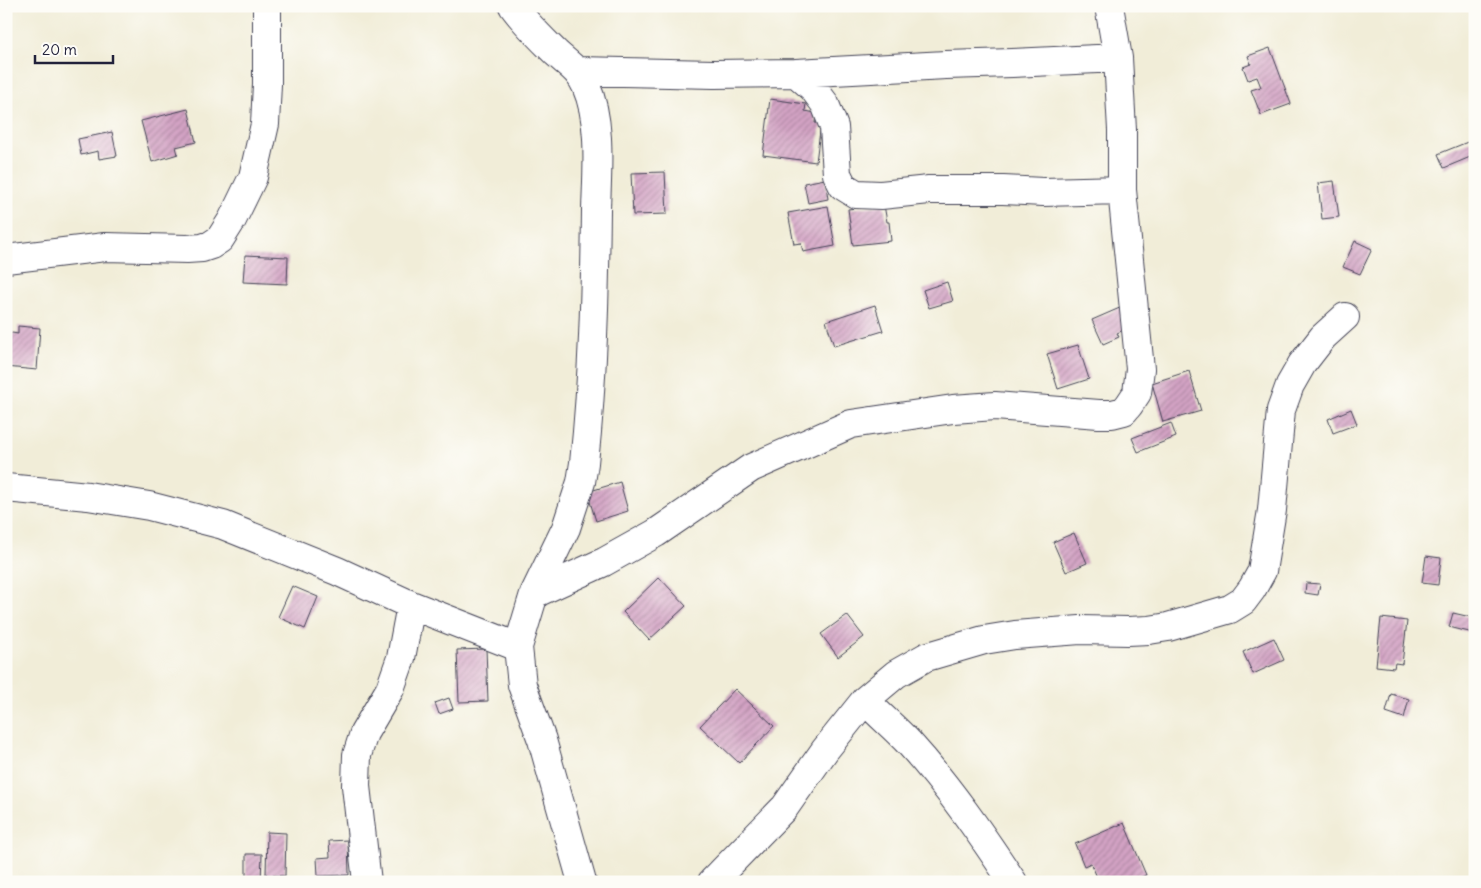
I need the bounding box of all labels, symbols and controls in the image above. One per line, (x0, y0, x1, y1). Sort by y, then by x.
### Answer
scale bar (35, 32, 112, 64)
text: 20 m (42, 40, 77, 59)

